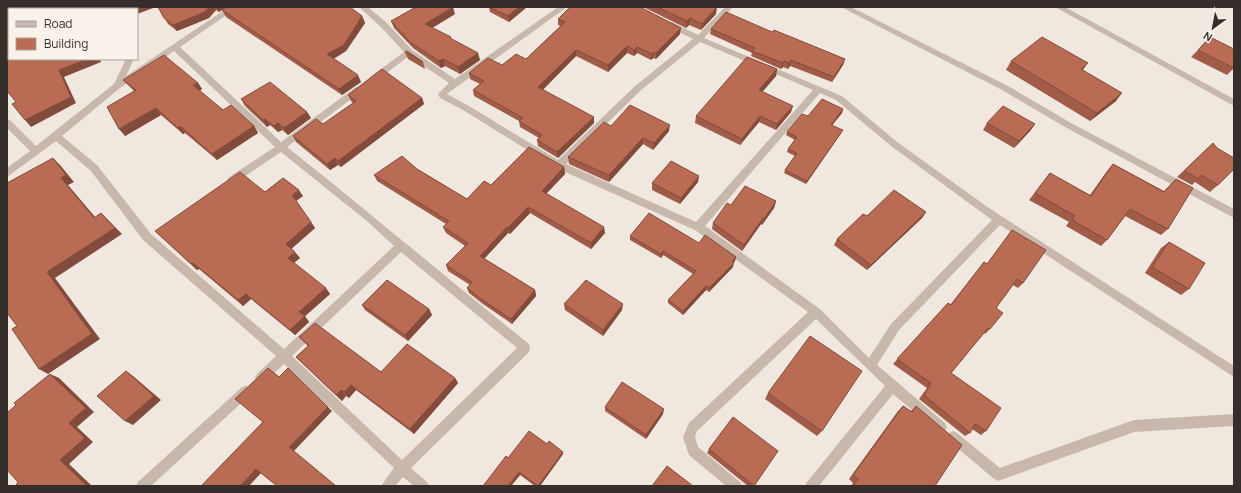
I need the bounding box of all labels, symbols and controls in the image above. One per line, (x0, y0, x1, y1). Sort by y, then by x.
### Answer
legend (8, 8, 138, 60)
north arrow (1193, 8, 1233, 48)
text: Road (44, 15, 72, 32)
text: N (1200, 28, 1215, 45)
text: Building (44, 35, 88, 52)

